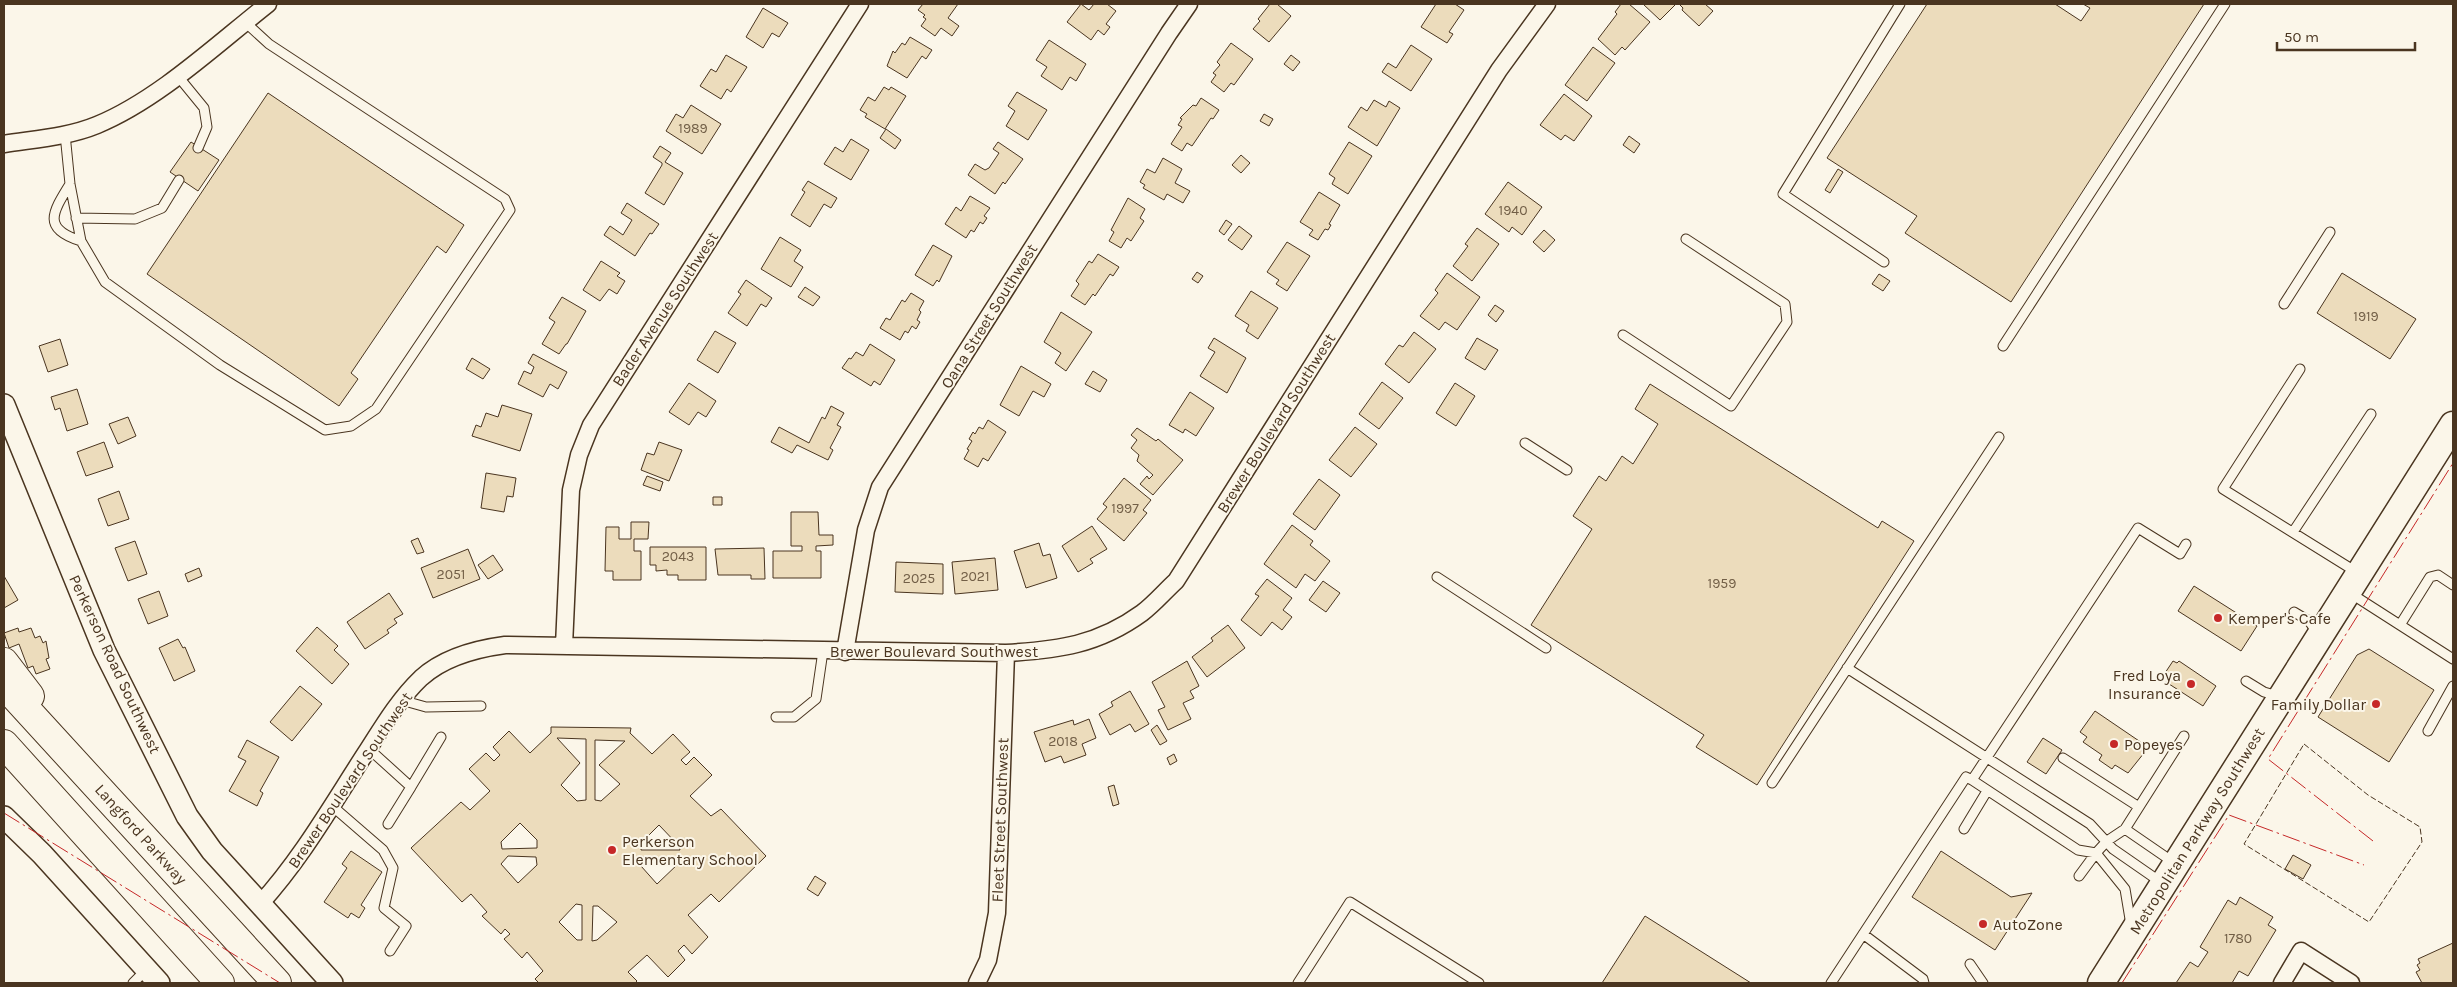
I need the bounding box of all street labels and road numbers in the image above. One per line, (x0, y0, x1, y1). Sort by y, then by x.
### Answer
street label: Bader Avenue Southwest (608, 228, 722, 390)
street label: Oana Street Southwest (937, 240, 1041, 392)
street label: Brewer Boulevard Southwest (1213, 330, 1339, 516)
street label: Perkerson Road Southwest (65, 572, 165, 756)
street label: Brewer Boulevard Southwest (830, 642, 1038, 661)
street label: Brewer Boulevard Southwest (284, 688, 416, 872)
street label: Metropolitan Parkway Southwest (2125, 724, 2269, 938)
street label: Fleet Street Southwest (988, 737, 1012, 903)
street label: Langford Parkway (91, 780, 191, 889)

